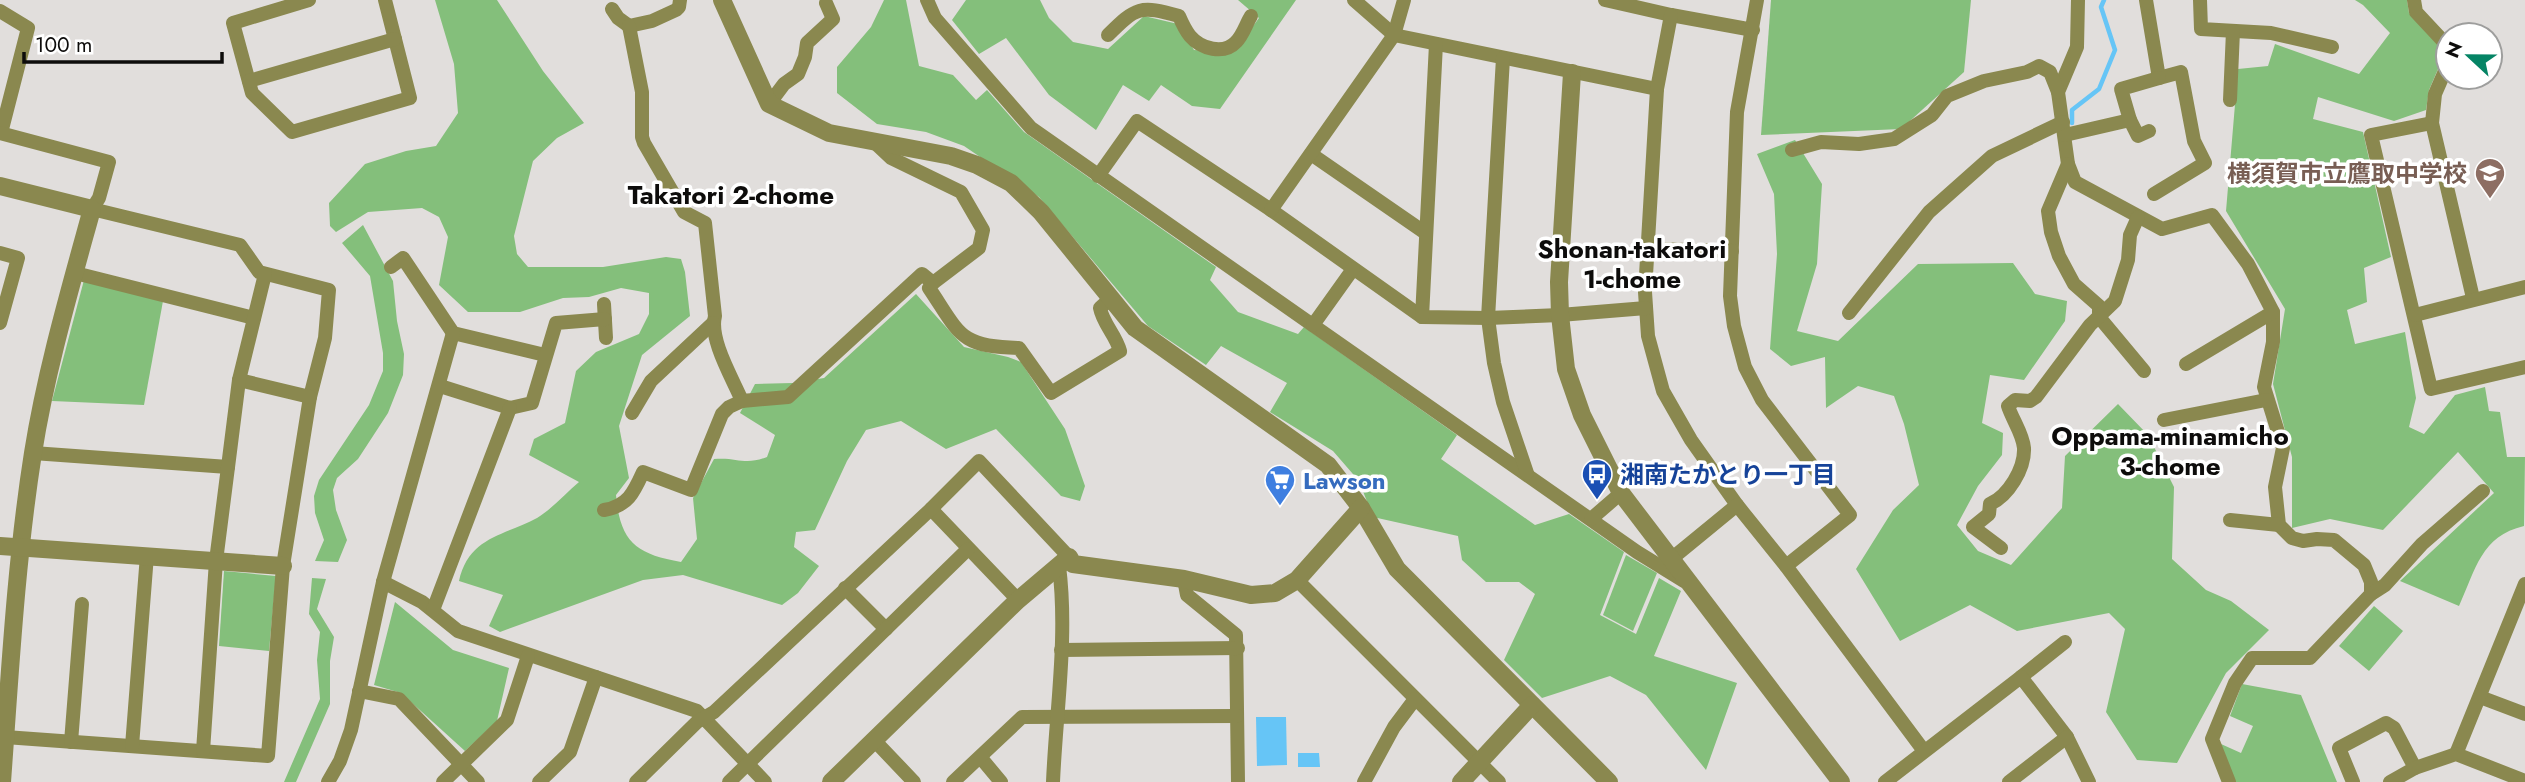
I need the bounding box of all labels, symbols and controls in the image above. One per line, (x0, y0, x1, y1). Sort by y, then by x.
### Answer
scale bar (24, 21, 222, 65)
north arrow (2434, 21, 2504, 91)
text: 100 m (35, 30, 92, 60)
text: N (2438, 38, 2469, 62)
place label: 横須賀市立鷹取中学校 (2227, 156, 2467, 191)
school or university icon: 横須賀市立鷹取中学校 (2473, 156, 2507, 200)
district label: Takatori 2-chome (628, 176, 834, 214)
district label: Shonan-takatori 1-chome (1538, 230, 1726, 298)
district label: Oppama-minamicho 3-chome (2051, 417, 2289, 485)
bus stop icon: 湘南たかとり一丁目 (1580, 457, 1614, 501)
place label: 湘南たかとり一丁目 (1620, 457, 1836, 492)
supermarket icon: Lawson (1263, 463, 1297, 507)
place label: Lawson (1303, 463, 1386, 498)

